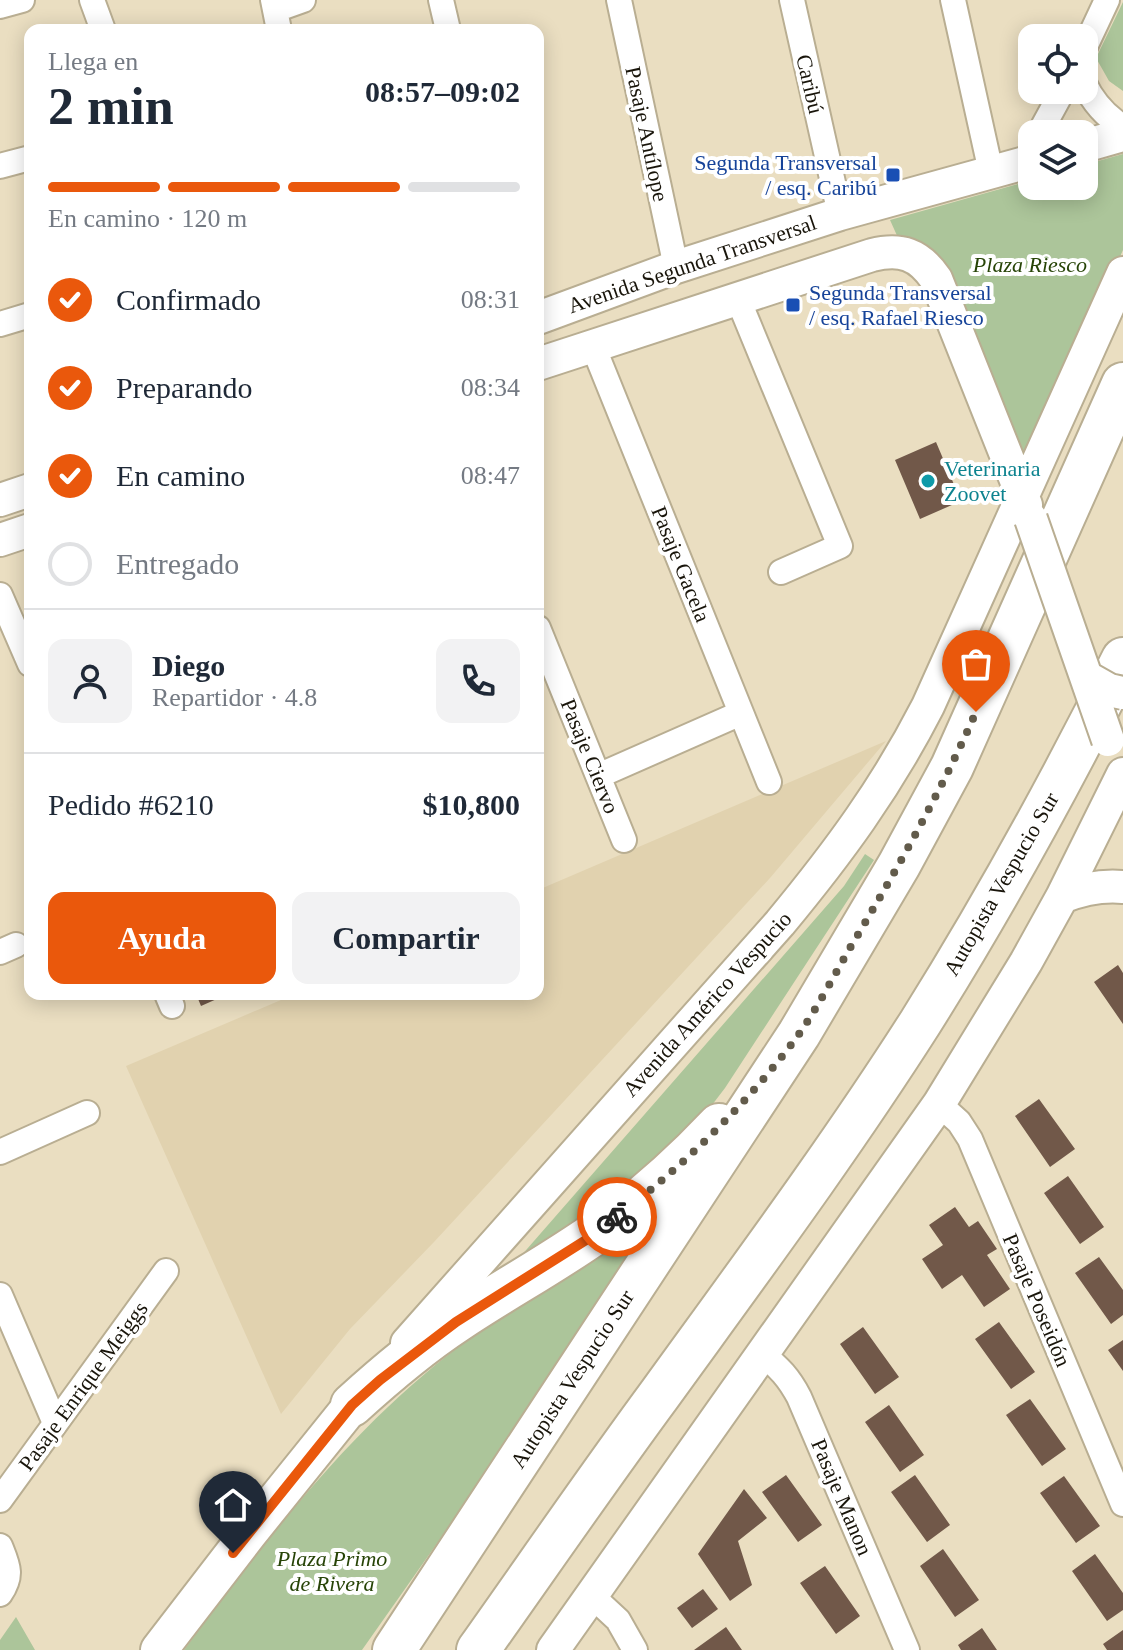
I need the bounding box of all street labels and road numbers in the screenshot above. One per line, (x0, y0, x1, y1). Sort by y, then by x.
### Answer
street label: Caribú (791, 52, 829, 116)
street label: Pasaje Antílope (620, 64, 674, 204)
street label: Avenida Segunda Transversal (564, 210, 820, 318)
street label: Pasaje Gacela (646, 502, 716, 626)
street label: Pasaje Ciervo (556, 695, 624, 817)
street label: Autopista Vespucio Sur (938, 787, 1064, 980)
street label: Avenida Américo Vespucio (617, 906, 797, 1102)
street label: Pasaje Poseidón (998, 1230, 1076, 1370)
street label: Autopista Vespucio Sur (505, 1285, 639, 1473)
street label: Pasaje Enrique Meiggs (13, 1297, 153, 1475)
street label: Pasaje Manon (806, 1435, 878, 1559)

